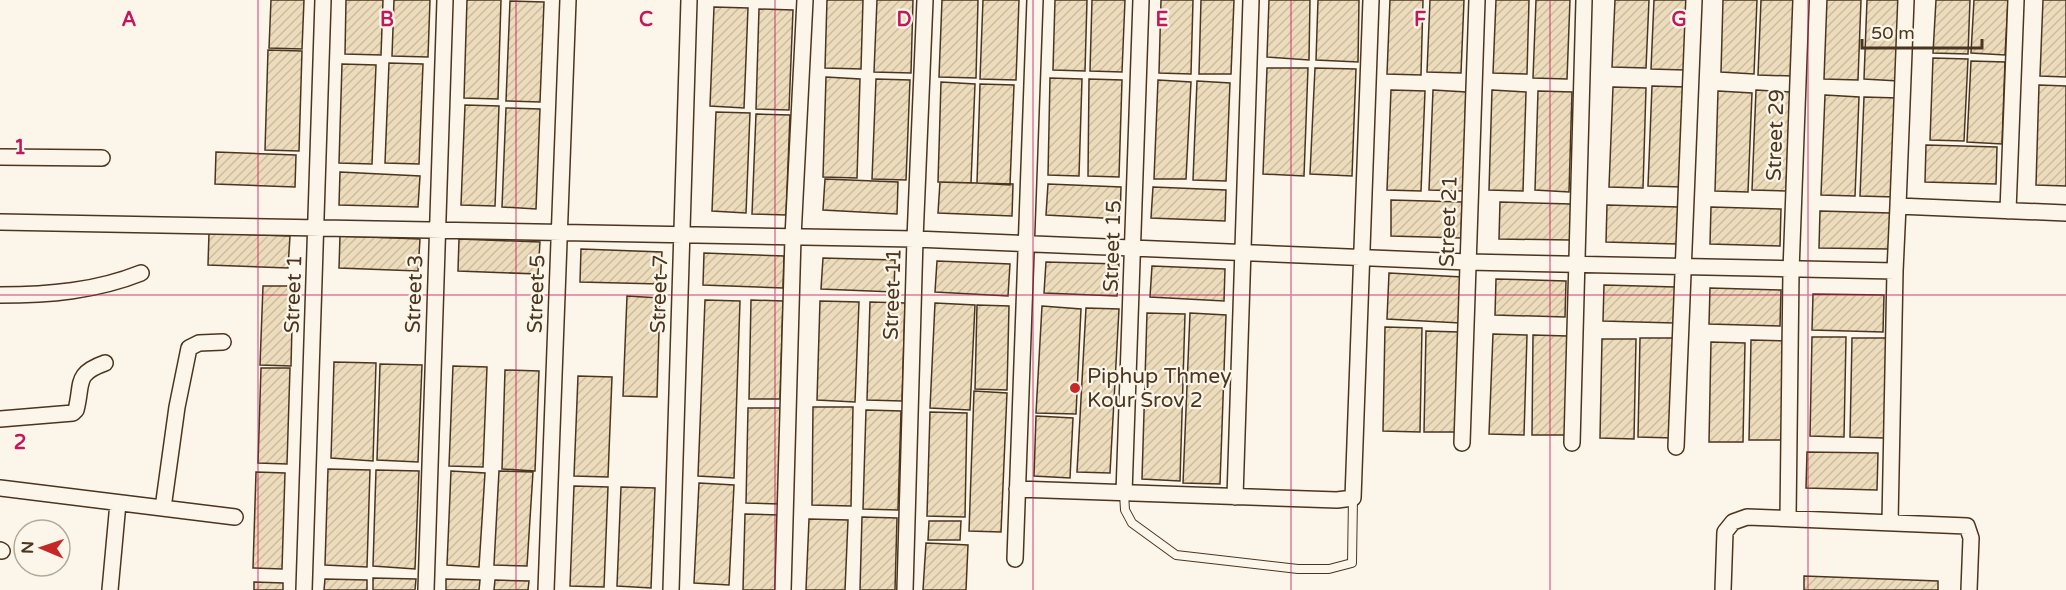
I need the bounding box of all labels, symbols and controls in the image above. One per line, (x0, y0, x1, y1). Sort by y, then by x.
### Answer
text: A (122, 8, 137, 32)
text: B (380, 8, 394, 32)
text: C (639, 8, 653, 32)
text: D (896, 8, 912, 32)
text: E (1156, 8, 1169, 32)
text: F (1414, 8, 1426, 32)
text: G (1671, 8, 1687, 32)
scale bar (1862, 12, 1982, 50)
text: 50 m (1871, 22, 1915, 44)
street label: Street 29 (1761, 89, 1790, 181)
text: 1 (14, 136, 26, 160)
street label: Street 21 (1434, 175, 1463, 267)
street label: Street 15 (1098, 200, 1127, 292)
street label: Street 11 (878, 248, 907, 340)
street label: Street 1 (280, 254, 307, 334)
street label: Street 3 (401, 254, 428, 334)
street label: Street 5 (523, 254, 550, 334)
street label: Street 7 (646, 254, 673, 334)
place label: Piphup Thmey Kour Srov 2 (1087, 364, 1231, 413)
marker: Piphup Thmey Kour Srov 2 (1068, 381, 1082, 395)
text: 2 (14, 431, 26, 455)
north arrow (12, 518, 72, 578)
text: N (18, 541, 38, 554)

